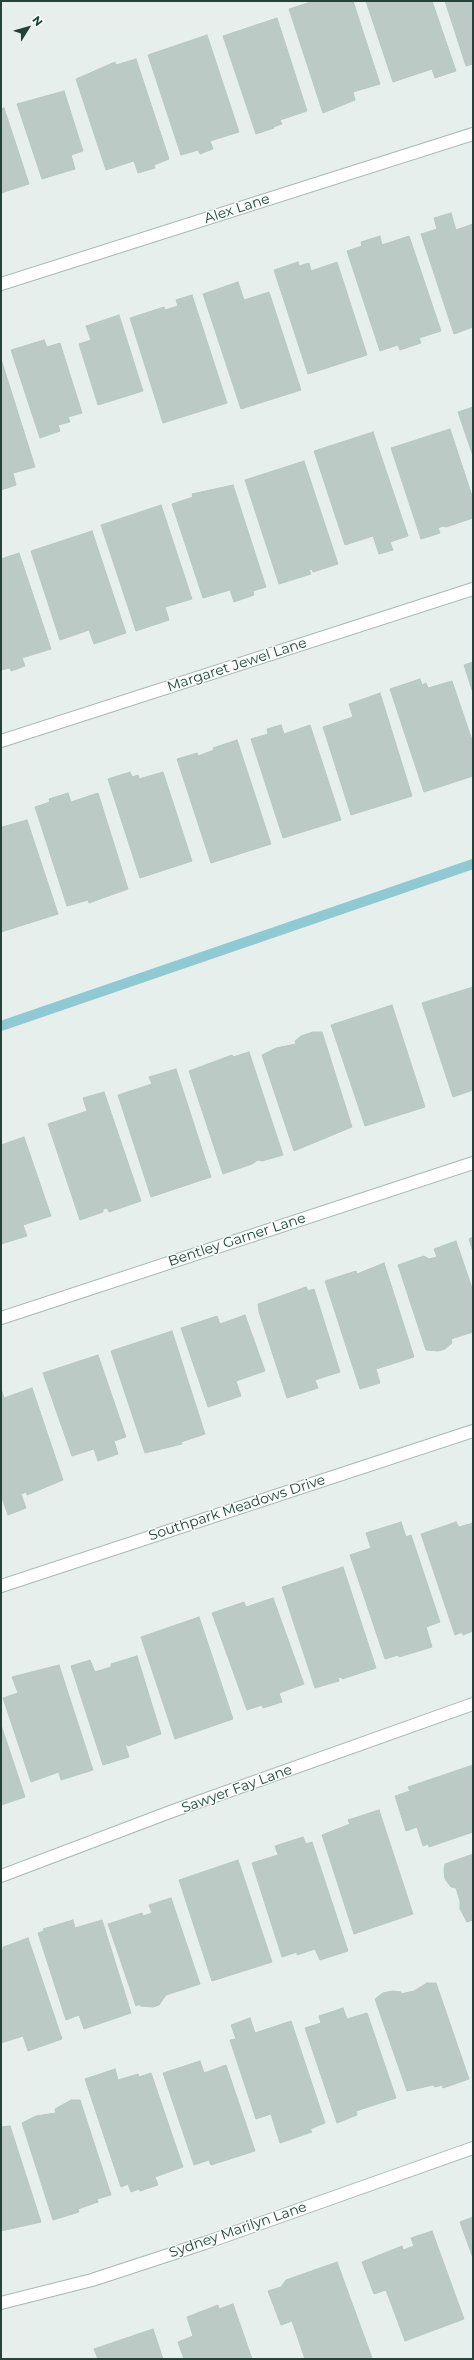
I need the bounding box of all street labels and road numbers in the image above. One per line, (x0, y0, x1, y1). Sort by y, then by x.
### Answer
street label: Alex Lane (202, 191, 272, 227)
street label: Margaret Jewel Lane (165, 634, 309, 696)
street label: Bentley Garner Lane (166, 1210, 308, 1270)
street label: Southpark Meadows Drive (147, 1472, 327, 1544)
street label: Sawyer Fay Lane (179, 1761, 295, 1817)
street label: Sydney Marilyn Lane (167, 2199, 309, 2261)

